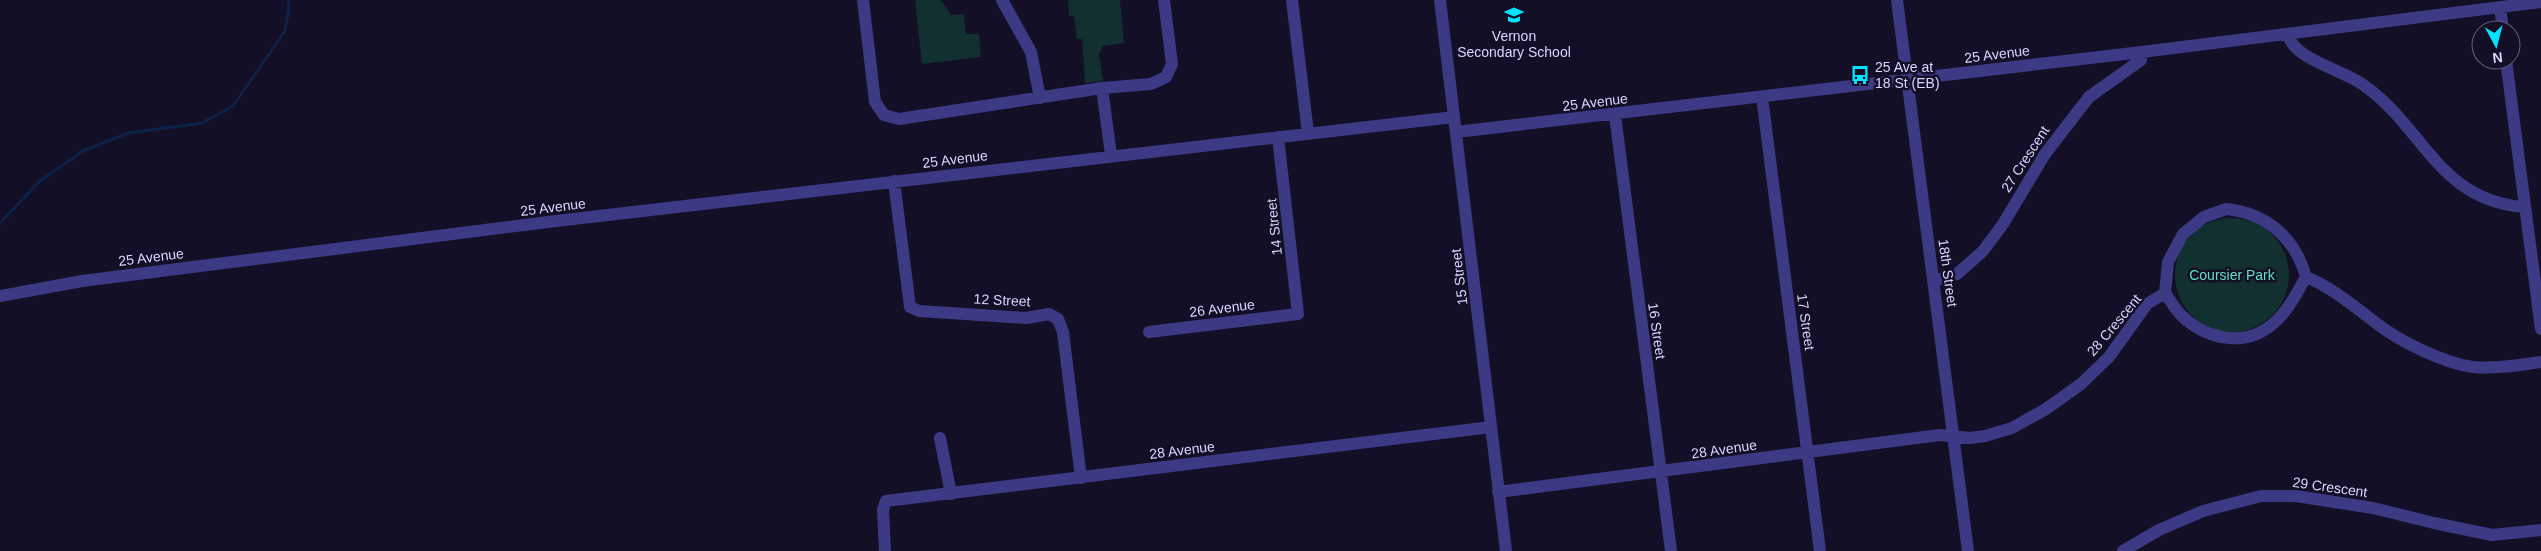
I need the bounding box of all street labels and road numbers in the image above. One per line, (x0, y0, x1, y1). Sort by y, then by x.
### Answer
street label: 25 Avenue (1963, 42, 2031, 66)
street label: 25 Avenue (1561, 90, 1629, 114)
street label: 27 Crescent (1998, 123, 2052, 195)
street label: 25 Avenue (921, 147, 989, 171)
street label: 25 Avenue (519, 195, 587, 219)
street label: 14 Street (1263, 198, 1285, 256)
street label: 18th Street (1935, 238, 1961, 308)
street label: 25 Avenue (117, 245, 185, 269)
street label: 15 Street (1448, 248, 1470, 306)
street label: 12 Street (973, 291, 1031, 309)
street label: 28 Crescent (2084, 291, 2144, 359)
street label: 17 Street (1794, 293, 1818, 351)
street label: 26 Avenue (1188, 296, 1256, 320)
street label: 16 Street (1645, 302, 1669, 360)
street label: 28 Avenue (1690, 436, 1758, 462)
street label: 28 Avenue (1148, 438, 1216, 462)
street label: 29 Crescent (2292, 474, 2369, 500)

